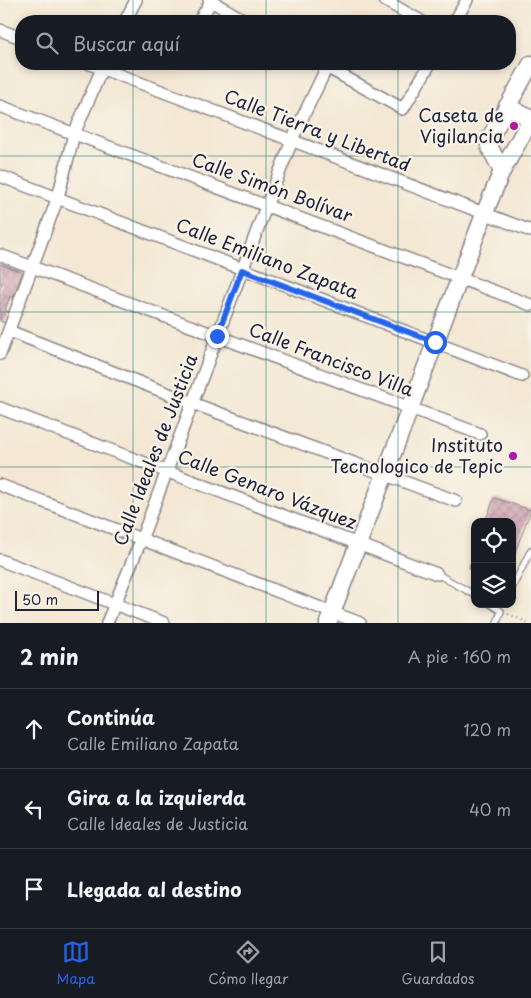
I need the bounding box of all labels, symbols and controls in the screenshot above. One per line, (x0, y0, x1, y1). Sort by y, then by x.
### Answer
search box (15, 15, 516, 70)
icon: search (33, 29, 61, 57)
text: Buscar aquí (73, 29, 180, 57)
street label: Calle Tierra y Libertad (221, 82, 415, 178)
place label: Caseta de Vigilancia (418, 101, 504, 149)
marker: Caseta de Vigilancia (508, 120, 520, 132)
street label: Calle Simón Bolívar (188, 145, 357, 228)
street label: Calle Emiliano Zapata (172, 210, 363, 305)
street label: Calle Francisco Villa (245, 315, 418, 403)
route end (206, 325, 229, 348)
route start (424, 331, 447, 354)
street label: Calle Ideales de Justicia (106, 350, 204, 549)
place label: Instituto Tecnologico de Tepic (330, 431, 503, 479)
street label: Calle Genaro Vázquez (174, 442, 361, 535)
marker: Instituto Tecnologico de Tepic (507, 450, 519, 462)
map controls (471, 518, 516, 608)
button: locate (471, 518, 516, 563)
button: layers (471, 563, 516, 608)
scale bar (15, 588, 99, 611)
text: 50 m (22, 589, 58, 610)
text: 2 min (20, 640, 79, 672)
text: A pie · 160 m (408, 644, 511, 668)
text: Continúa (67, 703, 155, 731)
icon: ahead (20, 715, 48, 743)
text: 120 m (464, 717, 511, 741)
text: Calle Emiliano Zapata (67, 731, 239, 755)
text: Gira a la izquierda (67, 783, 246, 811)
icon: left (20, 795, 48, 823)
text: 40 m (469, 797, 511, 821)
text: Calle Ideales de Justicia (67, 811, 248, 835)
icon: arrive (20, 875, 48, 903)
text: Llegada al destino (67, 875, 241, 903)
tab: Mapa (57, 938, 95, 989)
tab: Cómo llegar (208, 938, 288, 989)
tab: Guardados (402, 938, 474, 989)

